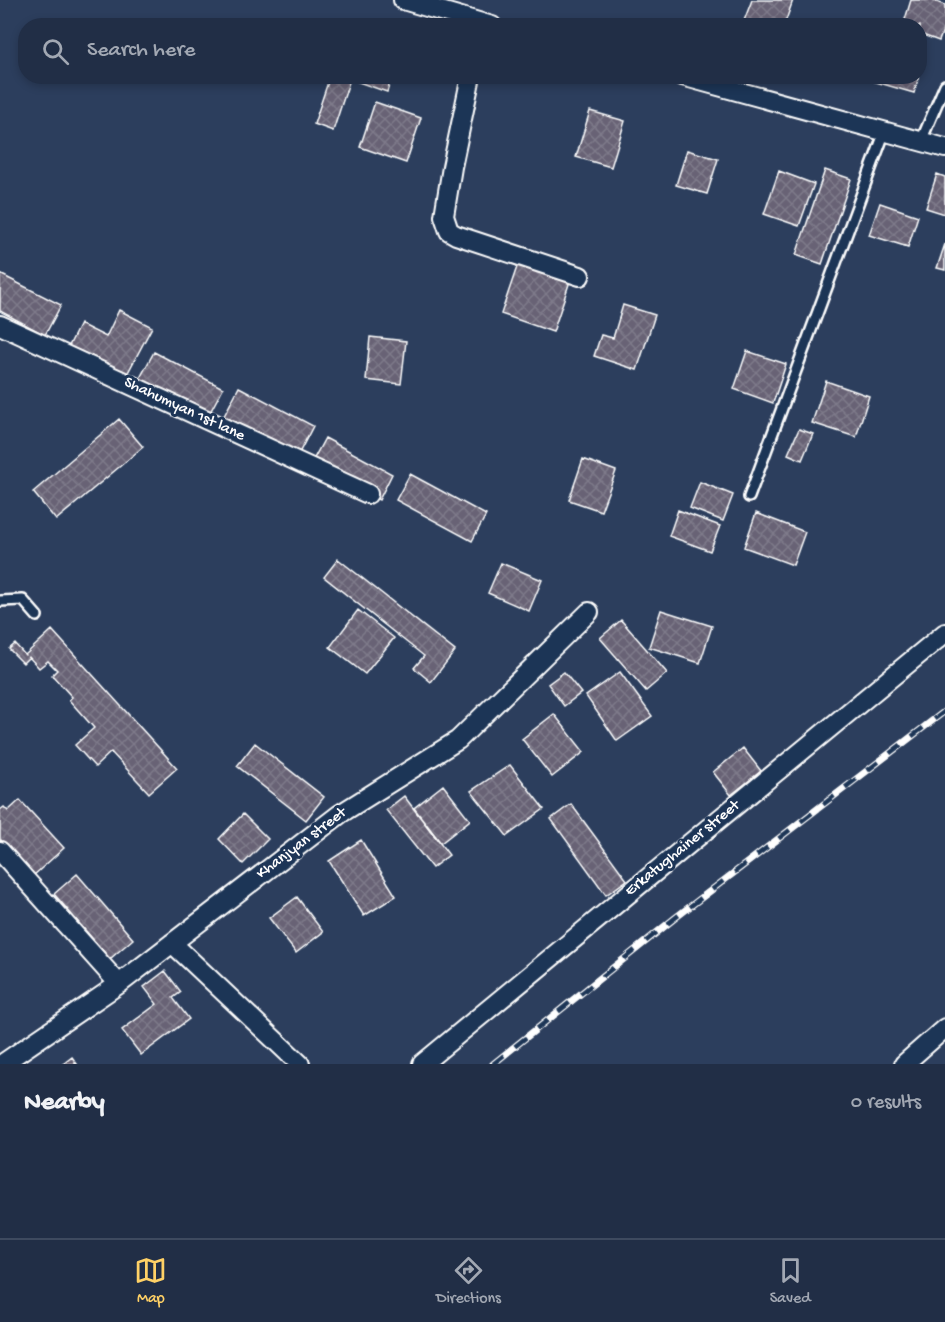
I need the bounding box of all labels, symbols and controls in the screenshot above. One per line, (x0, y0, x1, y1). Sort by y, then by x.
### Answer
search box (18, 18, 927, 84)
icon: search (39, 35, 72, 68)
text: Search here (87, 38, 195, 64)
street label: Shahumyan 1st lane (120, 374, 248, 447)
street label: Erkatughainer street (622, 796, 745, 901)
street label: Khanjyan street (253, 803, 352, 884)
text: Nearby (24, 1088, 105, 1119)
text: 0 results (851, 1092, 921, 1115)
tab: Map (134, 1254, 167, 1309)
tab: Directions (436, 1254, 501, 1309)
tab: Saved (770, 1254, 811, 1309)

